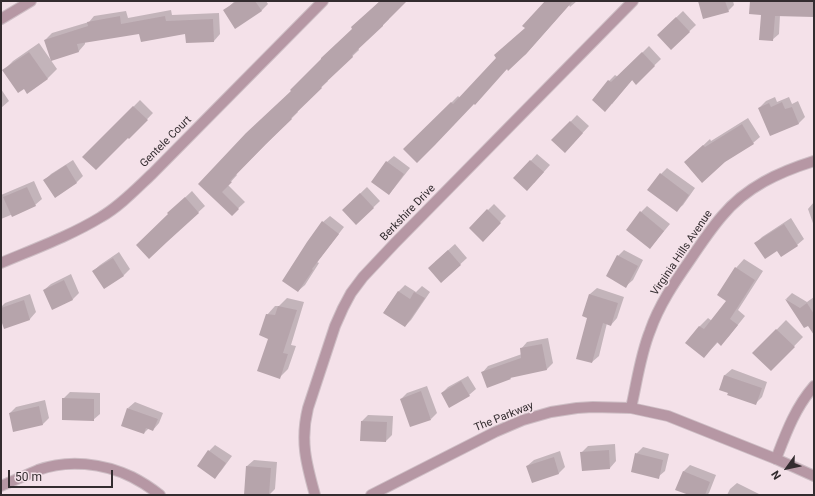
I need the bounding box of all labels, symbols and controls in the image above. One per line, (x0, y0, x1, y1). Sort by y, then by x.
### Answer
street label: Gentele Court (138, 114, 194, 170)
street label: Berkshire Drive (378, 182, 438, 244)
street label: Virginia Hills Avenue (649, 208, 715, 298)
street label: The Parkway (472, 399, 536, 435)
north arrow (767, 448, 807, 488)
scale bar (10, 462, 115, 488)
text: N (769, 468, 784, 482)
text: 50 m (15, 470, 42, 484)

